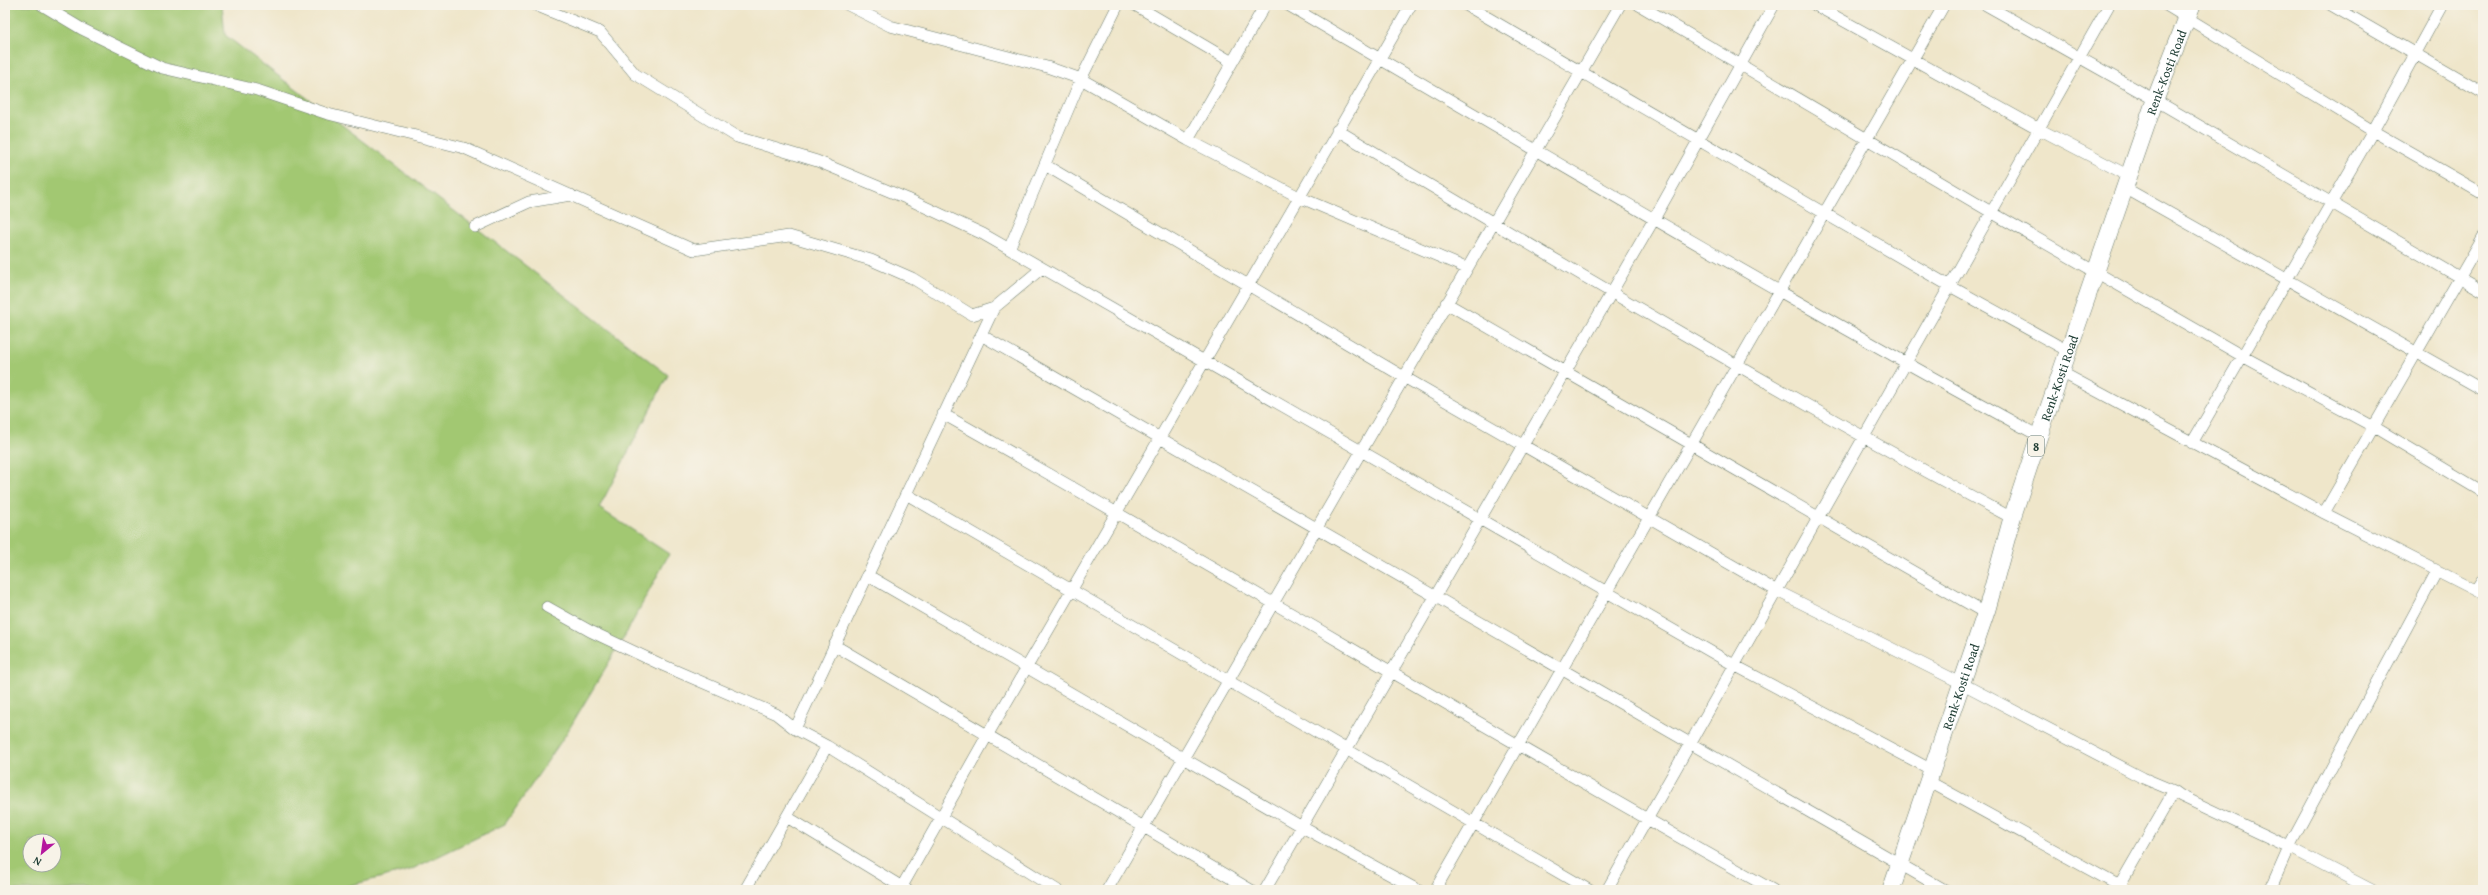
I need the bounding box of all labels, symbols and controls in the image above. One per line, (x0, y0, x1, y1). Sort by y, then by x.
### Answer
street label: Renk-Kosti Road (2141, 27, 2191, 117)
street label: Renk-Kosti Road (2035, 332, 2083, 424)
road number: 8 (2028, 436, 2044, 456)
street label: Renk-Kosti Road (1937, 641, 1984, 732)
north arrow (22, 833, 62, 873)
text: N (29, 853, 44, 871)

